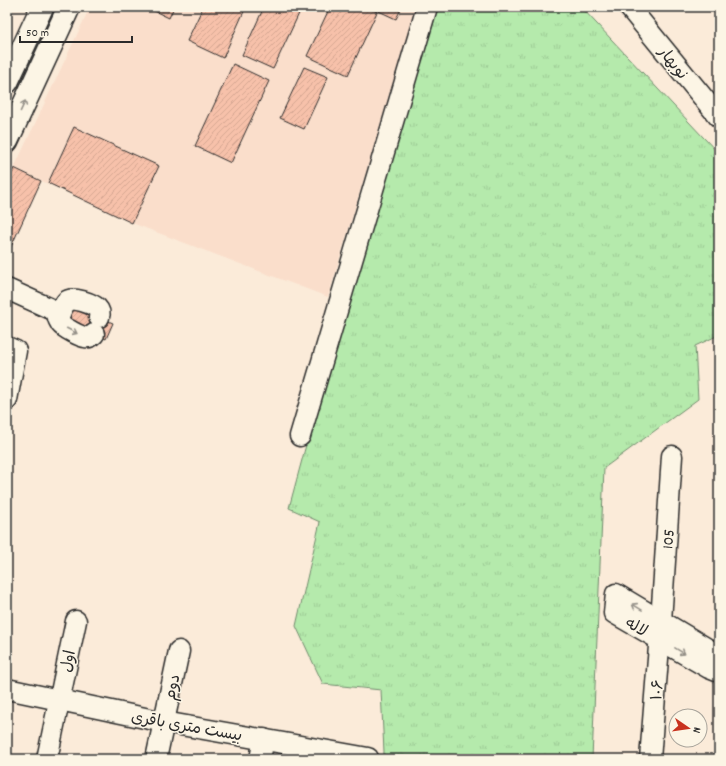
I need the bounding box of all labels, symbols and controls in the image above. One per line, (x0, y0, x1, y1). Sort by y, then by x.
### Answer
scale bar (20, 18, 132, 44)
text: 50 m (26, 25, 49, 42)
street label: نوبهار (651, 41, 693, 85)
one-way arrow (20, 100, 27, 112)
one-way arrow (66, 328, 78, 335)
street label: 105 (657, 529, 682, 550)
one-way arrow (631, 602, 643, 610)
street label: لاله (620, 613, 651, 644)
one-way arrow (674, 647, 686, 655)
street label: اول (56, 648, 83, 675)
street label: دوم (159, 672, 187, 703)
street label: ۱۰۶ (646, 679, 671, 702)
street label: بیست متری باقری (129, 706, 244, 749)
north arrow (668, 708, 708, 748)
text: N (687, 725, 704, 735)

